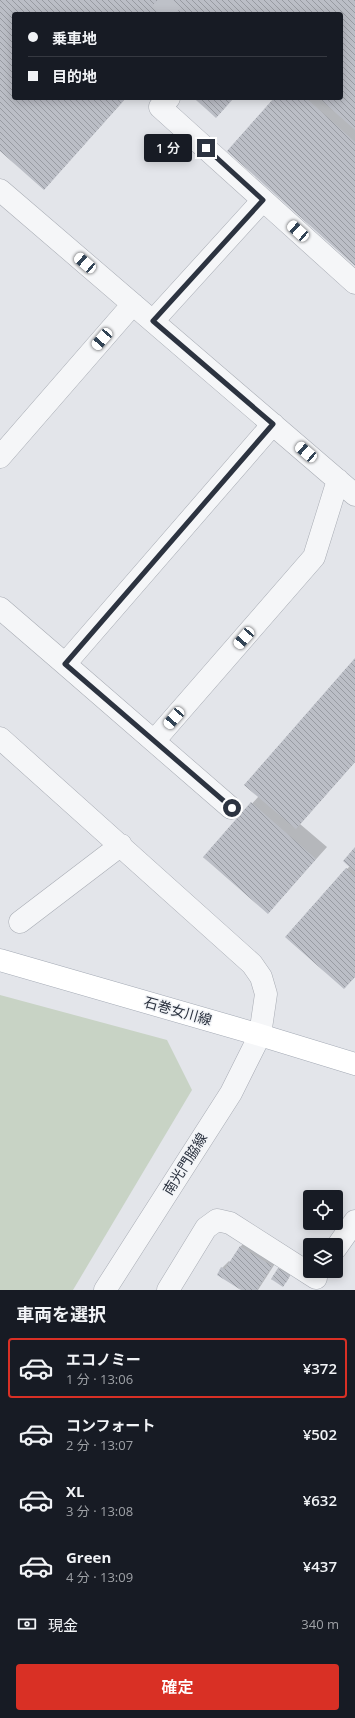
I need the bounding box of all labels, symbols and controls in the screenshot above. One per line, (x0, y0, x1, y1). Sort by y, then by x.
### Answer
text: 乗車地 (52, 28, 97, 48)
text: 目的地 (52, 66, 97, 86)
callout: 1 分 (144, 134, 192, 162)
text: 1 分 (156, 139, 180, 157)
route end (197, 139, 215, 157)
car (285, 219, 311, 243)
car (72, 251, 98, 275)
car (90, 326, 114, 352)
car (293, 440, 319, 464)
car (232, 625, 256, 651)
car (162, 705, 186, 731)
route start (223, 799, 241, 817)
street label: 石巻女川線 (142, 992, 214, 1029)
street label: 南光門脇線 (158, 1129, 211, 1198)
map controls (303, 1190, 343, 1278)
button: locate (303, 1190, 343, 1230)
button: layers (303, 1238, 343, 1278)
text: 車両を選択 (16, 1302, 106, 1326)
text: エコノミー (66, 1349, 141, 1369)
icon: car (18, 1350, 54, 1386)
text: ¥372 (303, 1358, 337, 1378)
text: 1 分 · 13:06 (66, 1370, 133, 1388)
text: コンフォート (66, 1415, 156, 1435)
icon: car (18, 1416, 54, 1452)
text: ¥502 (303, 1424, 337, 1444)
text: 2 分 · 13:07 (66, 1436, 133, 1454)
text: XL (66, 1481, 84, 1501)
icon: car (18, 1482, 54, 1518)
text: ¥632 (303, 1490, 337, 1510)
text: 3 分 · 13:08 (66, 1502, 133, 1520)
text: Green (66, 1547, 111, 1567)
icon: car (18, 1548, 54, 1584)
text: ¥437 (303, 1556, 337, 1576)
text: 4 分 · 13:09 (66, 1568, 133, 1586)
icon: cash (16, 1613, 38, 1635)
text: 現金 (48, 1615, 78, 1635)
text: 340 m (301, 1615, 339, 1633)
button: 確定 (16, 1664, 339, 1710)

